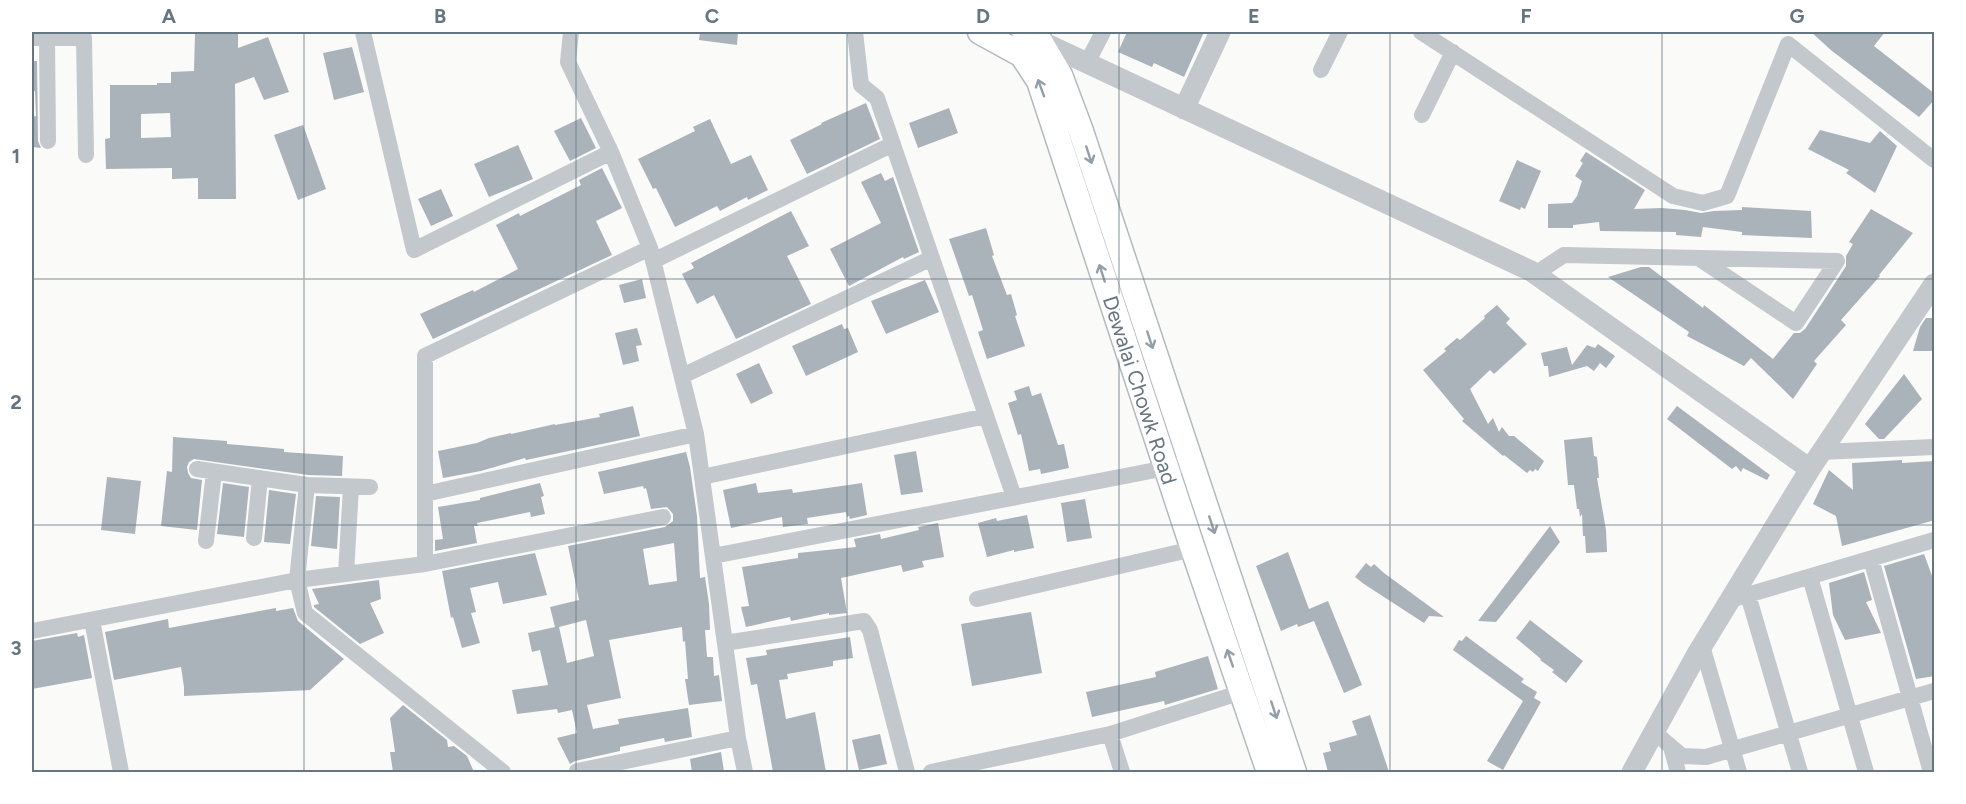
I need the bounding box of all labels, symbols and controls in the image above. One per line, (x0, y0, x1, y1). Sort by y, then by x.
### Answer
text: A (162, 4, 177, 28)
text: B (434, 4, 446, 28)
text: C (705, 4, 719, 28)
text: D (976, 4, 990, 28)
text: E (1248, 4, 1260, 28)
text: F (1520, 4, 1532, 28)
text: G (1790, 4, 1805, 28)
one-way arrow (1034, 79, 1045, 98)
text: 1 (12, 144, 20, 168)
one-way arrow (1084, 145, 1095, 164)
one-way arrow (1095, 264, 1106, 283)
street label: Dewalai Chowk Road (1098, 293, 1182, 487)
one-way arrow (1146, 330, 1157, 349)
text: 2 (10, 390, 22, 414)
one-way arrow (1207, 515, 1218, 534)
text: 3 (10, 636, 22, 660)
one-way arrow (1223, 649, 1234, 667)
one-way arrow (1269, 700, 1280, 719)

